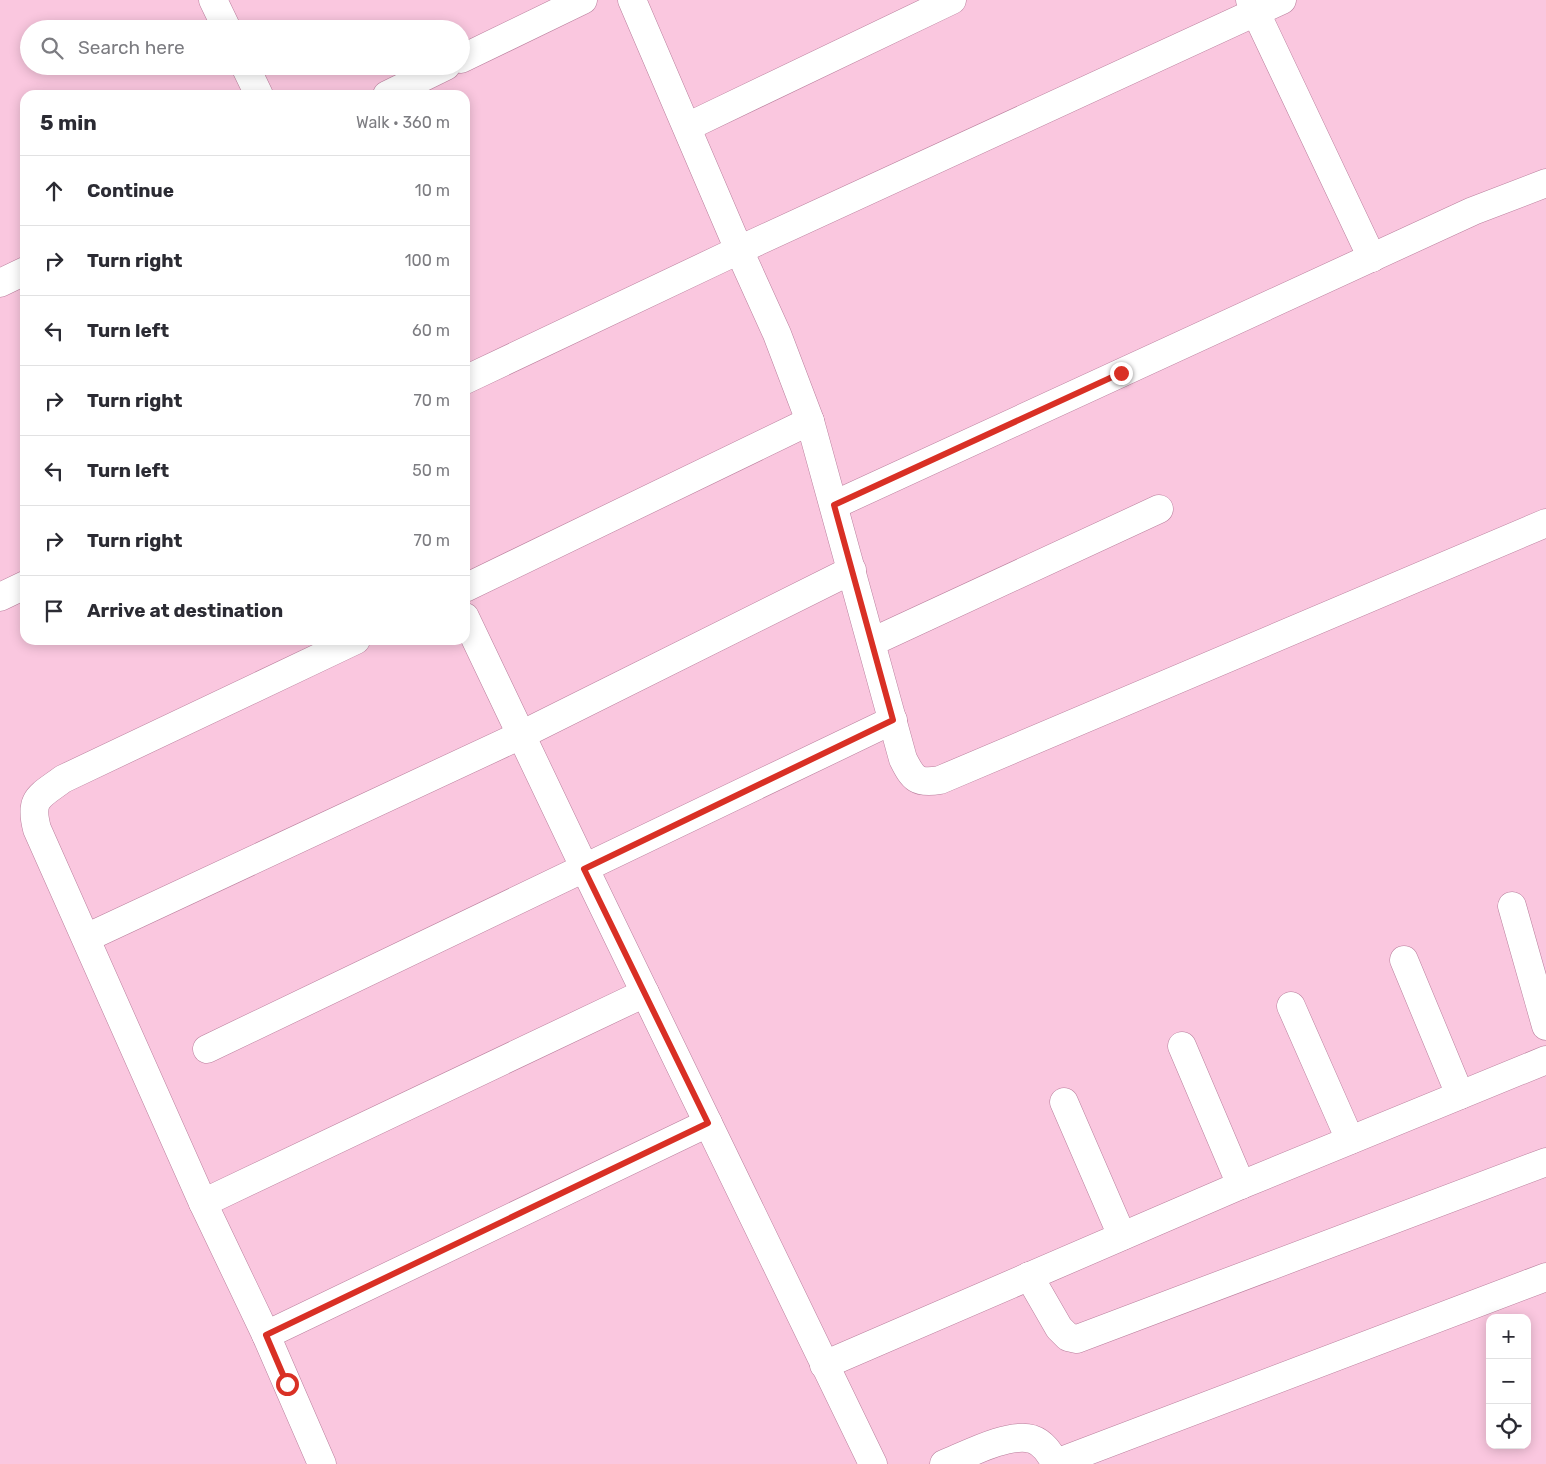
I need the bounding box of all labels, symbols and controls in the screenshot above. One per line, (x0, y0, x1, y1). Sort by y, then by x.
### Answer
search box (20, 20, 470, 75)
icon: search (38, 34, 66, 62)
text: Search here (78, 36, 185, 59)
text: 5 min (40, 110, 97, 135)
text: Walk · 360 m (356, 113, 450, 132)
icon: ahead (40, 177, 68, 205)
text: Continue (87, 179, 174, 202)
text: 10 m (415, 181, 450, 200)
icon: right (40, 247, 68, 275)
text: Turn right (87, 249, 182, 272)
text: 100 m (405, 251, 450, 270)
icon: left (40, 317, 68, 345)
text: Turn left (87, 319, 169, 342)
text: 60 m (412, 321, 450, 340)
route end (1110, 362, 1133, 385)
icon: right (40, 387, 68, 415)
text: Turn right (87, 389, 182, 412)
text: 70 m (413, 391, 450, 410)
icon: left (40, 457, 68, 485)
text: Turn left (87, 459, 169, 482)
text: 50 m (412, 461, 450, 480)
icon: right (40, 527, 68, 555)
text: Turn right (87, 529, 182, 552)
text: 70 m (413, 531, 450, 550)
icon: arrive (40, 597, 68, 625)
text: Arrive at destination (87, 599, 283, 622)
map controls (1486, 1314, 1531, 1449)
button: + (1486, 1314, 1531, 1359)
button: − (1486, 1359, 1531, 1404)
route start (276, 1373, 299, 1396)
button: locate (1486, 1404, 1531, 1449)

